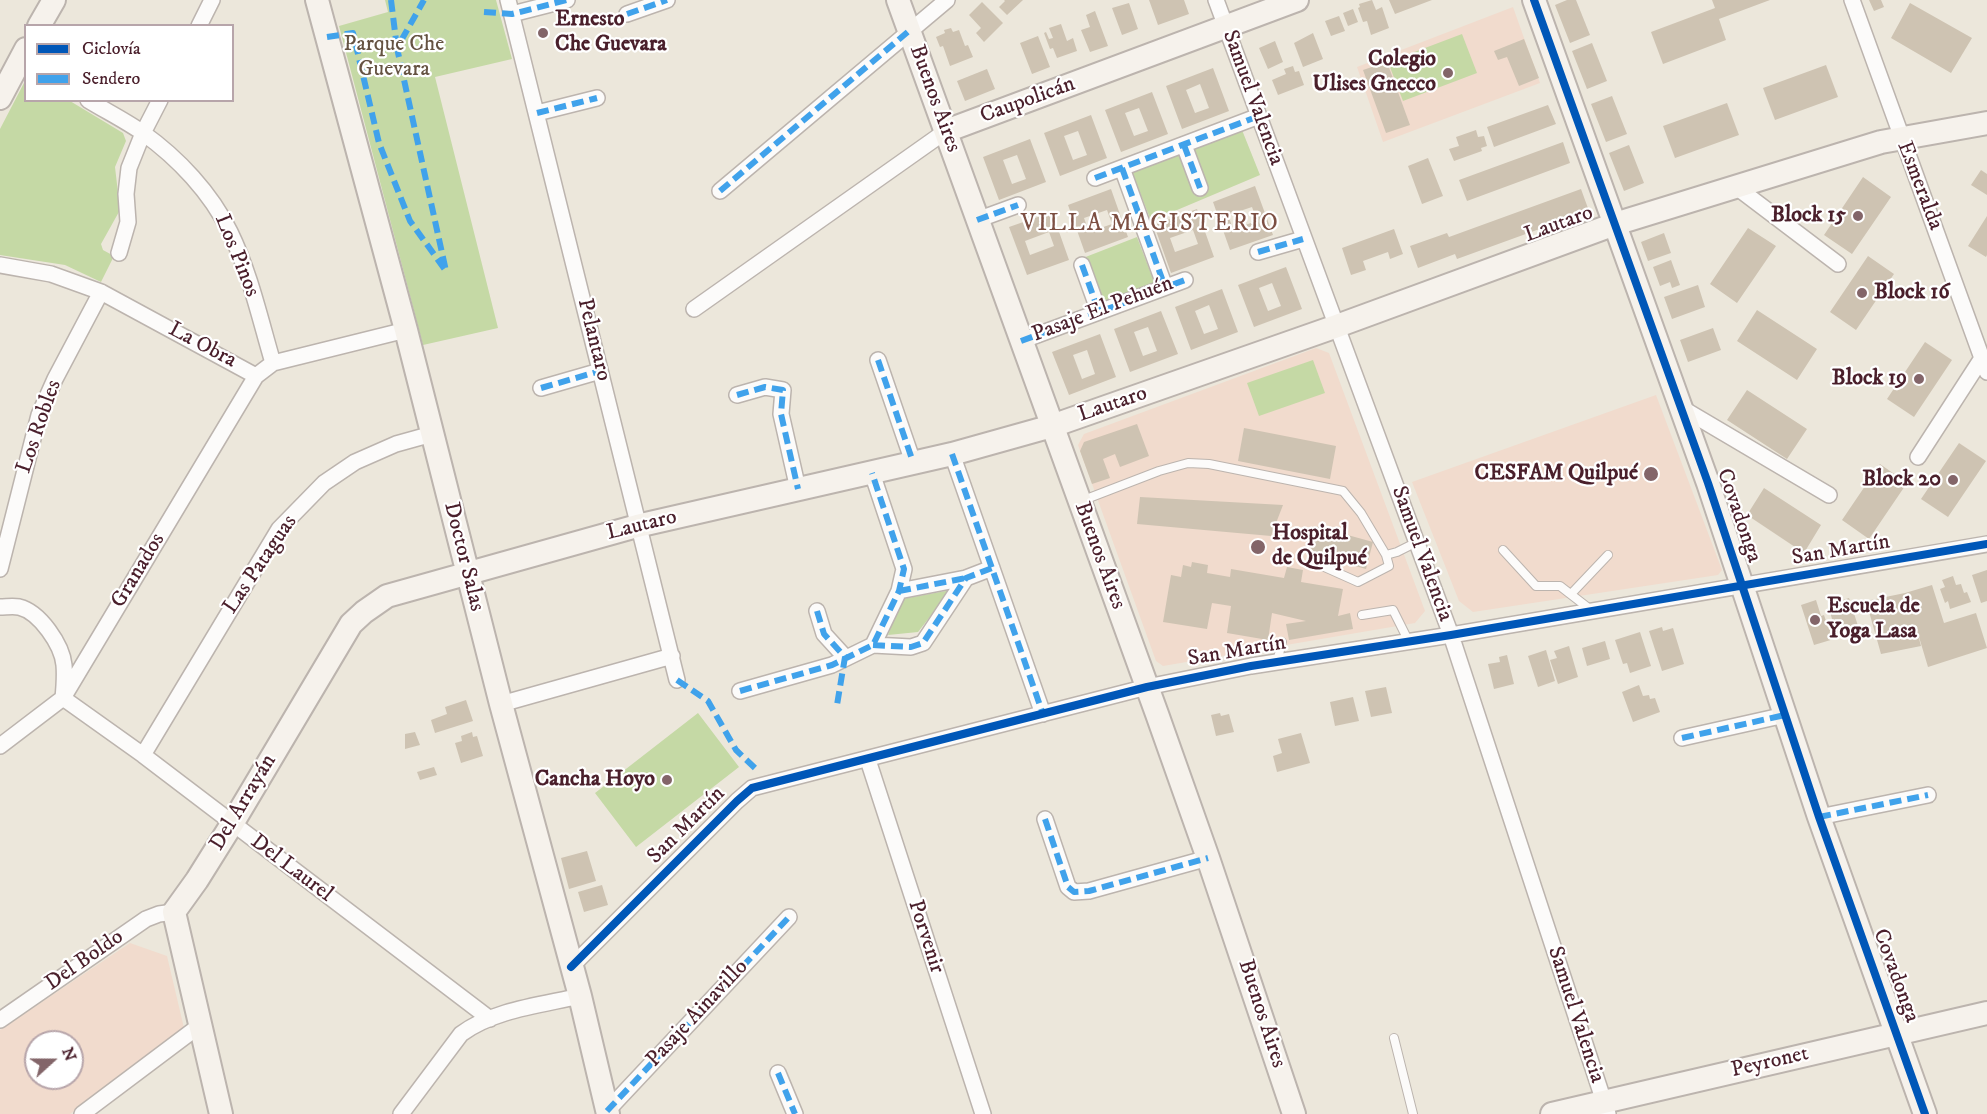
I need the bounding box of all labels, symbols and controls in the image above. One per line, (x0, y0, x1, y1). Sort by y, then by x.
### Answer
place label: Ernesto Che Guevara (555, 7, 667, 58)
legend (24, 24, 234, 102)
marker: Ernesto Che Guevara (536, 26, 550, 40)
street label: Samuel Valencia (1215, 27, 1289, 169)
park label: Parque Che Guevara (344, 32, 444, 84)
text: Ciclovía (82, 38, 141, 60)
street label: Buenos Aires (902, 42, 966, 156)
place label: Colegio Ulises Gnecco (1313, 47, 1436, 98)
marker: Colegio Ulises Gnecco (1441, 66, 1455, 80)
text: Sendero (82, 68, 140, 90)
street label: Caupolicán (977, 72, 1079, 130)
street label: Esmeralda (1890, 138, 1948, 234)
street label: Lautaro (1521, 200, 1597, 250)
place label: Block 15 (1771, 203, 1846, 229)
marker: Block 15 (1851, 209, 1865, 223)
street label: Los Pinos (208, 211, 264, 301)
district label: VILLA MAGISTERIO (1021, 211, 1279, 239)
street label: Pasaje El Pehuén (1029, 271, 1177, 349)
place label: Block 16 (1874, 280, 1950, 306)
marker: Block 16 (1855, 286, 1869, 300)
street label: Pelantaro (570, 296, 616, 384)
street label: La Obra (163, 317, 241, 375)
place label: Block 19 (1832, 366, 1907, 392)
marker: Block 19 (1912, 372, 1926, 386)
street label: Los Robles (12, 377, 68, 477)
street label: Lautaro (1075, 381, 1151, 429)
place label: CESFAM Quilpué (1475, 461, 1638, 487)
marker: CESFAM Quilpué (1642, 465, 1660, 483)
street label: Covadonga (1710, 466, 1766, 566)
place label: Block 20 (1862, 467, 1941, 493)
marker: Block 20 (1946, 473, 1960, 487)
street label: Samuel Valencia (1384, 483, 1458, 625)
street label: Buenos Aires (1067, 499, 1131, 613)
street label: Doctor Salas (437, 500, 489, 614)
street label: Lautaro (604, 505, 680, 547)
street label: Las Pataguas (218, 510, 304, 620)
place label: Hospital de Quilpué (1272, 521, 1367, 572)
street label: Granados (106, 529, 172, 613)
street label: San Martín (1790, 529, 1892, 573)
marker: Hospital de Quilpué (1249, 538, 1267, 556)
place label: Escuela de Yoga Lasa (1827, 594, 1920, 646)
marker: Escuela de Yoga Lasa (1808, 613, 1822, 627)
street label: San Martín (1186, 630, 1288, 674)
street label: Del Arrayán (205, 750, 283, 856)
place label: Cancha Hoyo (535, 767, 655, 793)
marker: Cancha Hoyo (660, 773, 674, 787)
street label: San Martín (643, 782, 731, 870)
street label: Del Laurel (245, 829, 337, 909)
street label: Porvenir (901, 897, 949, 977)
street label: Del Boldo (41, 924, 129, 998)
street label: Covadonga (1866, 926, 1924, 1026)
street label: Samuel Valencia (1541, 943, 1609, 1087)
street label: Pasaje Ainavillo (641, 955, 755, 1073)
street label: Buenos Aires (1231, 957, 1291, 1071)
north arrow (24, 1030, 84, 1090)
street label: Peyronet (1729, 1041, 1811, 1085)
text: N (57, 1045, 81, 1064)

